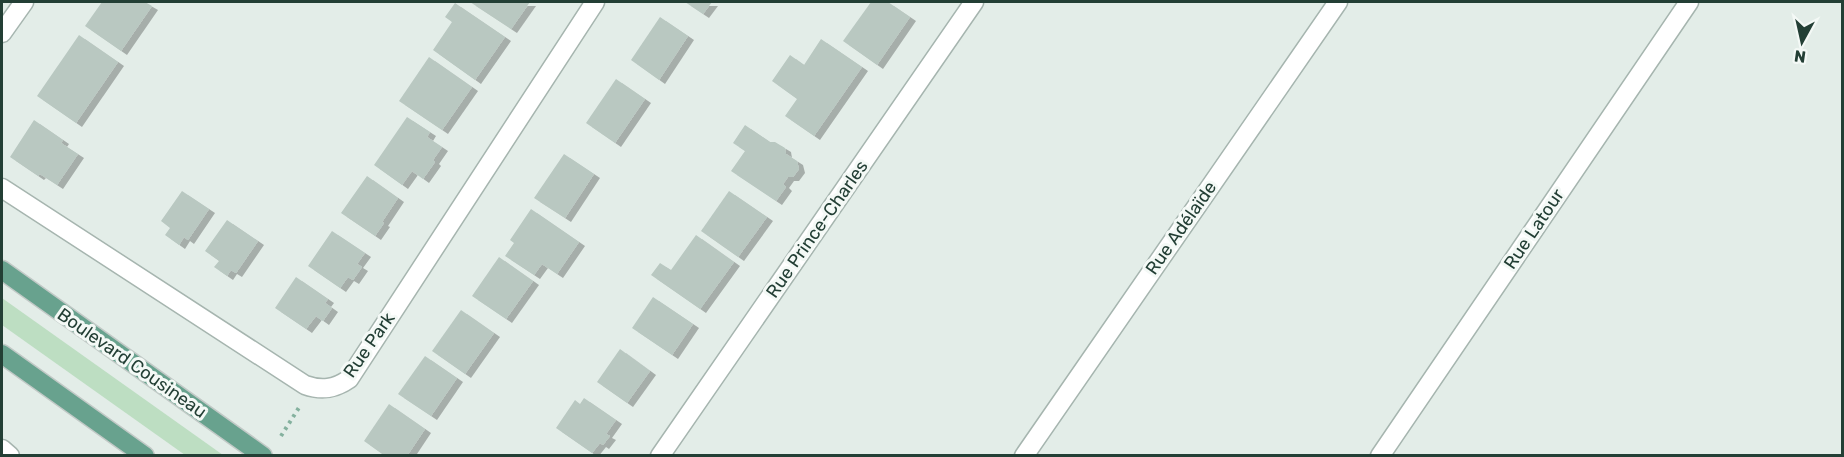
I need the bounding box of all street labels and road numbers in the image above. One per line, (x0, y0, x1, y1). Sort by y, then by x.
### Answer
street label: Rue Prince-Charles (761, 156, 873, 302)
street label: Rue Adélaïde (1141, 177, 1221, 279)
street label: Rue Latour (1499, 185, 1569, 273)
street label: Boulevard Cousineau (53, 303, 211, 423)
street label: Rue Park (339, 308, 400, 382)

